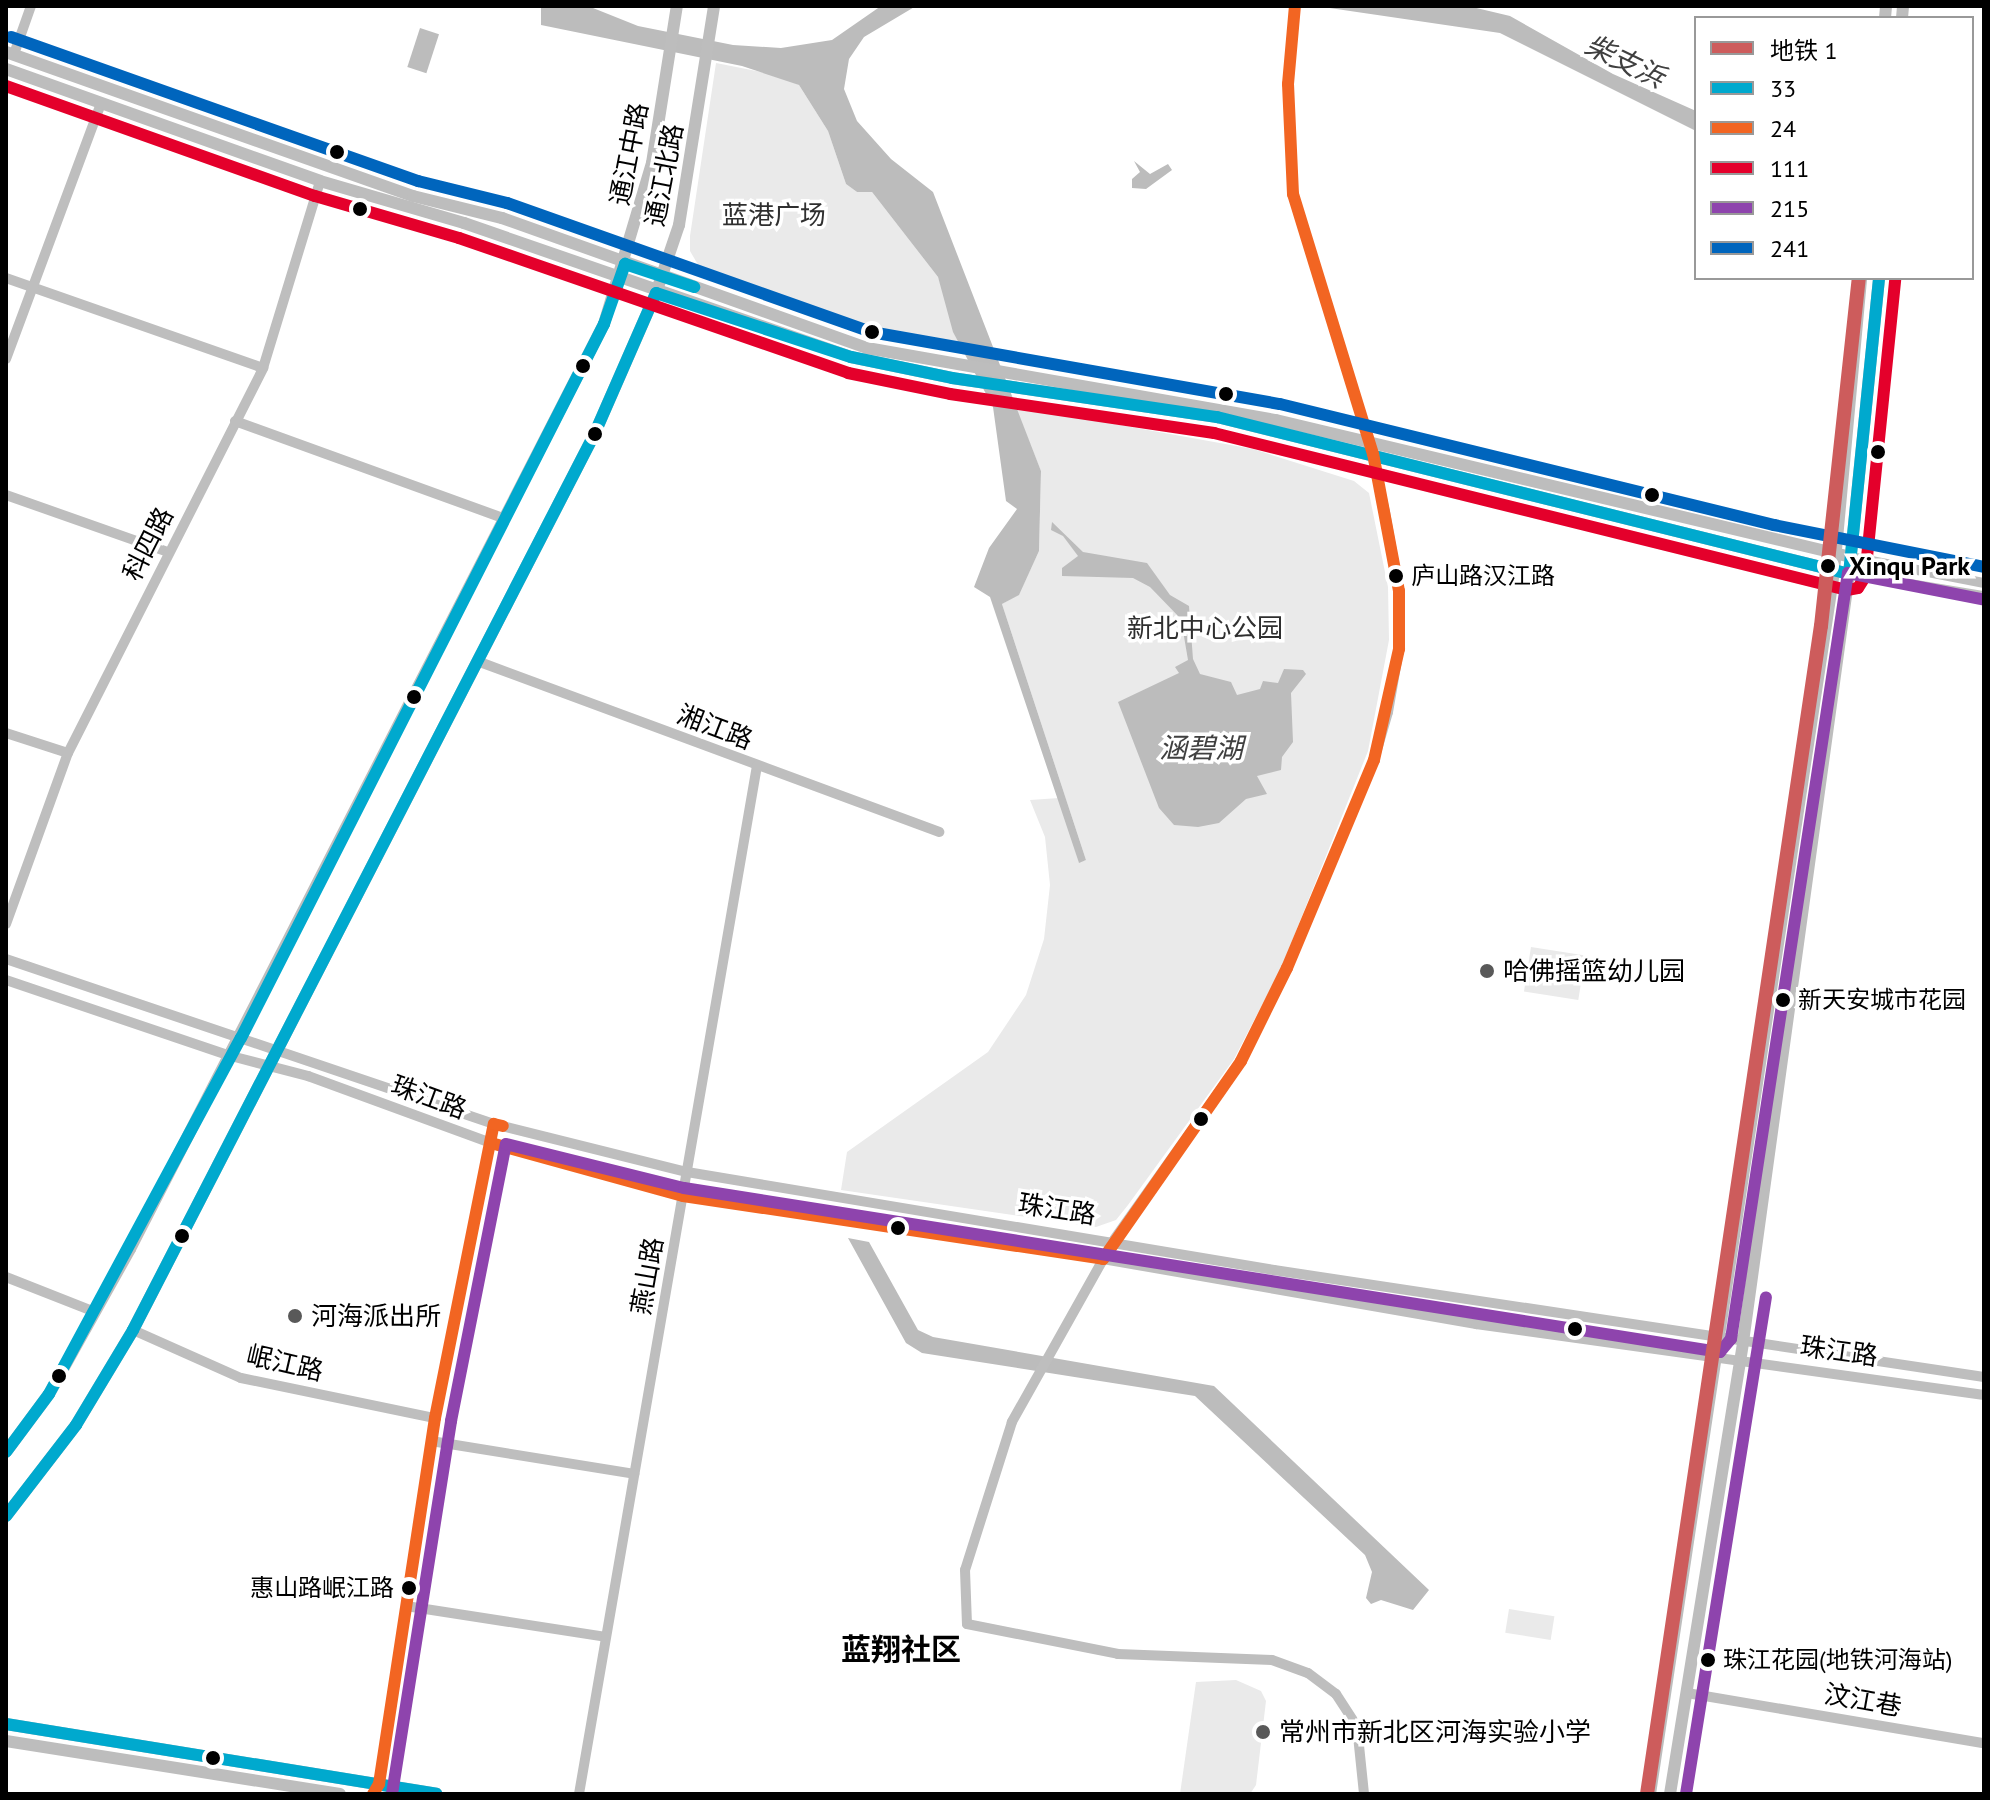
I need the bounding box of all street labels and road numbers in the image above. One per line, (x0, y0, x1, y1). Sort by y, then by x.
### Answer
street label: 通江中路 (604, 100, 654, 208)
street label: 通江北路 (639, 121, 689, 229)
street label: 科四路 (116, 502, 180, 586)
street label: 湘江路 (673, 698, 757, 756)
street label: 珠江路 (387, 1069, 471, 1125)
street label: 珠江路 (1016, 1187, 1098, 1231)
street label: 燕山路 (625, 1235, 669, 1317)
street label: 珠江路 (1798, 1330, 1880, 1372)
street label: 岷江路 (243, 1339, 327, 1387)
street label: 汶江巷 (1822, 1678, 1904, 1722)

